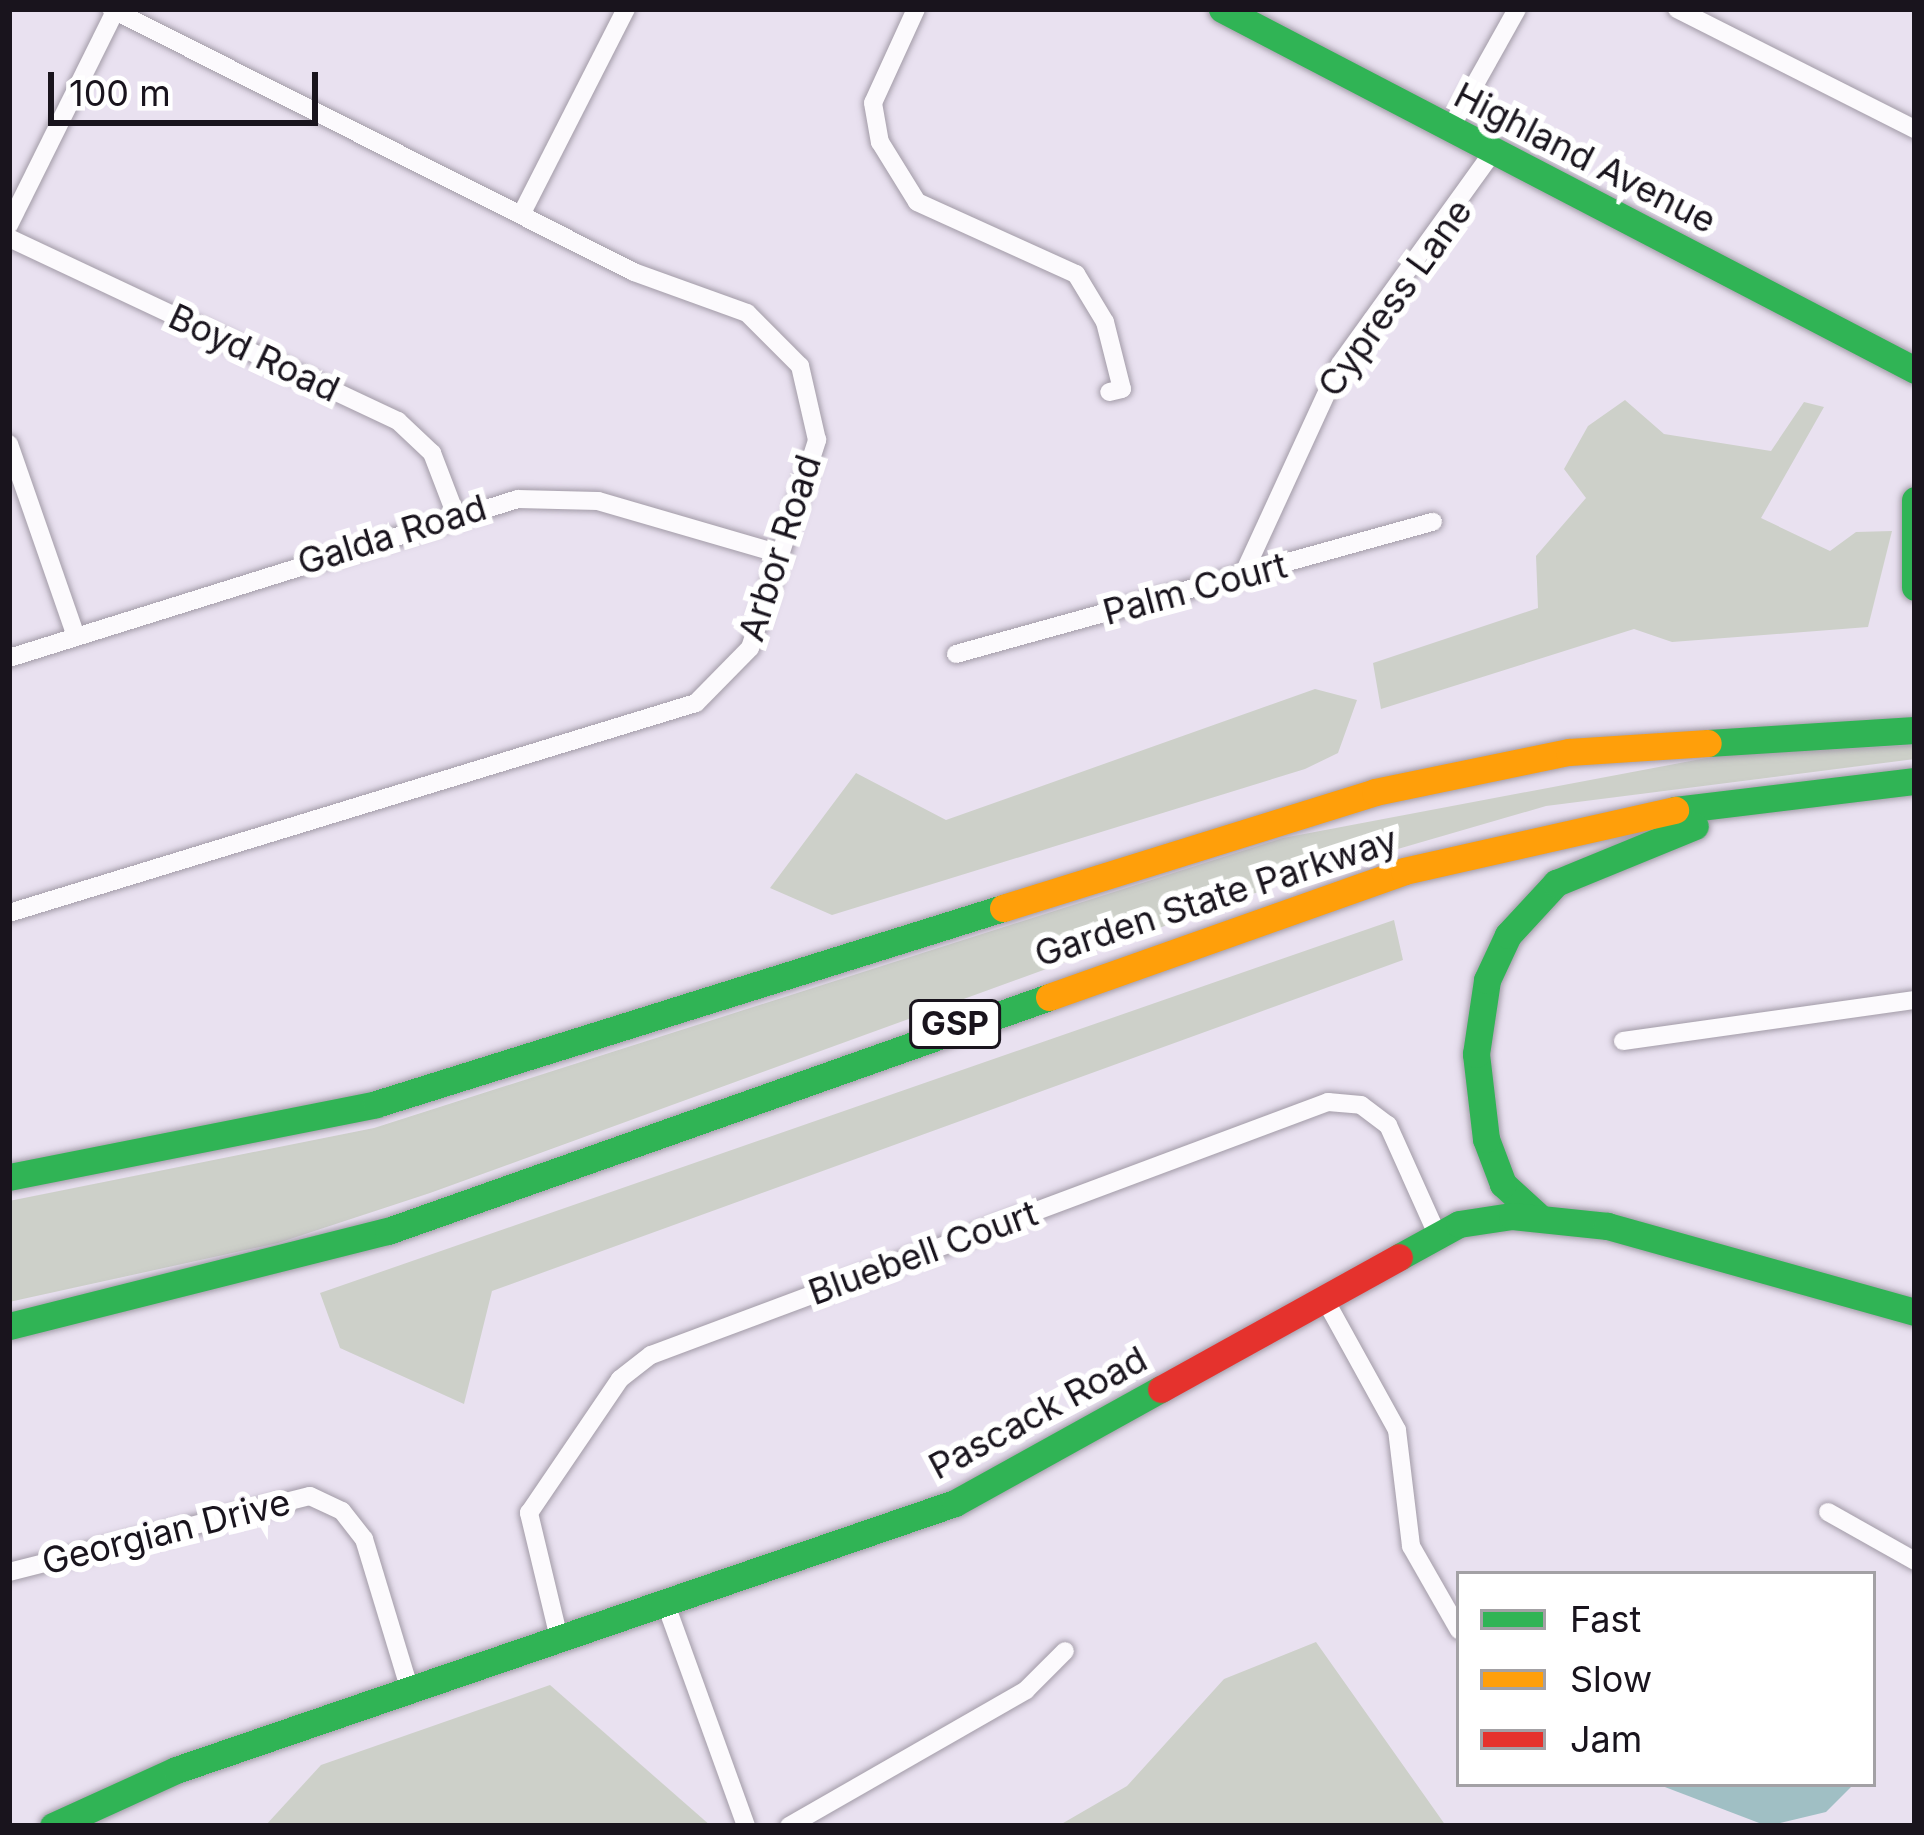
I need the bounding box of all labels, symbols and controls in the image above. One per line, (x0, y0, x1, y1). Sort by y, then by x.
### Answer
scale bar (54, 48, 324, 122)
text: 100 m (69, 71, 171, 115)
street label: Highland Avenue (1447, 73, 1723, 243)
street label: Cypress Lane (1309, 191, 1481, 405)
street label: Boyd Road (162, 295, 346, 411)
street label: Arbor Road (730, 450, 830, 646)
street label: Galda Road (292, 486, 492, 584)
street label: Palm Court (1098, 544, 1292, 634)
street label: Garden State Parkway (1029, 818, 1403, 976)
road number: GSP (907, 997, 1003, 1051)
street label: Bluebell Court (803, 1192, 1043, 1314)
street label: Pascack Road (922, 1337, 1154, 1489)
street label: Georgian Drive (37, 1480, 295, 1584)
legend (1456, 1571, 1876, 1787)
text: Fast (1570, 1597, 1641, 1641)
text: Slow (1570, 1657, 1652, 1701)
text: Jam (1570, 1717, 1642, 1761)

